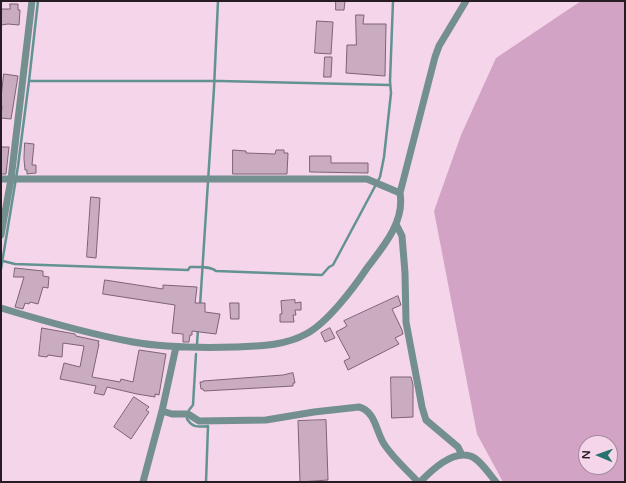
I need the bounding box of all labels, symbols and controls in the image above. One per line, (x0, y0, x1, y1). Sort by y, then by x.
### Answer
north arrow (578, 435, 618, 475)
text: N (580, 450, 593, 459)

